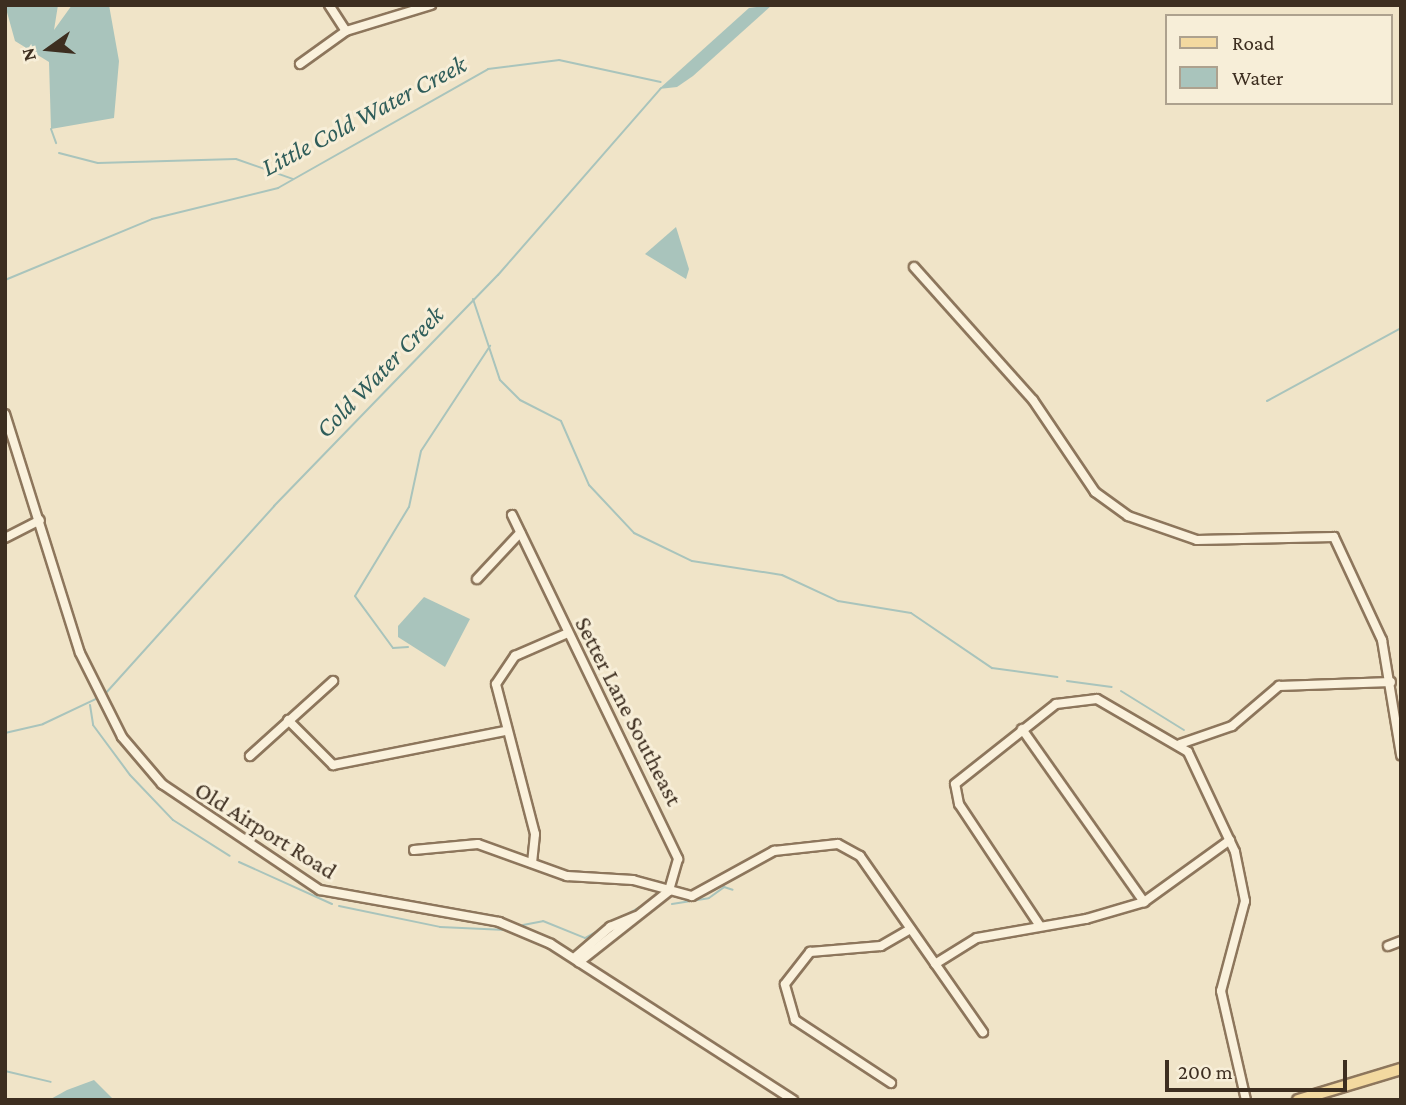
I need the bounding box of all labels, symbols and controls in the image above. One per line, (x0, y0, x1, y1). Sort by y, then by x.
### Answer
north arrow (14, 14, 84, 84)
legend (1164, 14, 1392, 105)
text: Road (1232, 31, 1275, 55)
text: N (16, 46, 40, 64)
water label: Little Cold Water Creek (256, 49, 472, 183)
text: Water (1232, 66, 1284, 90)
water label: Cold Water Creek (309, 300, 451, 444)
street label: Setter Lane Southeast (569, 612, 689, 810)
street label: Old Airport Road (190, 775, 342, 885)
scale bar (1168, 1046, 1350, 1090)
text: 200 m (1178, 1060, 1233, 1084)

